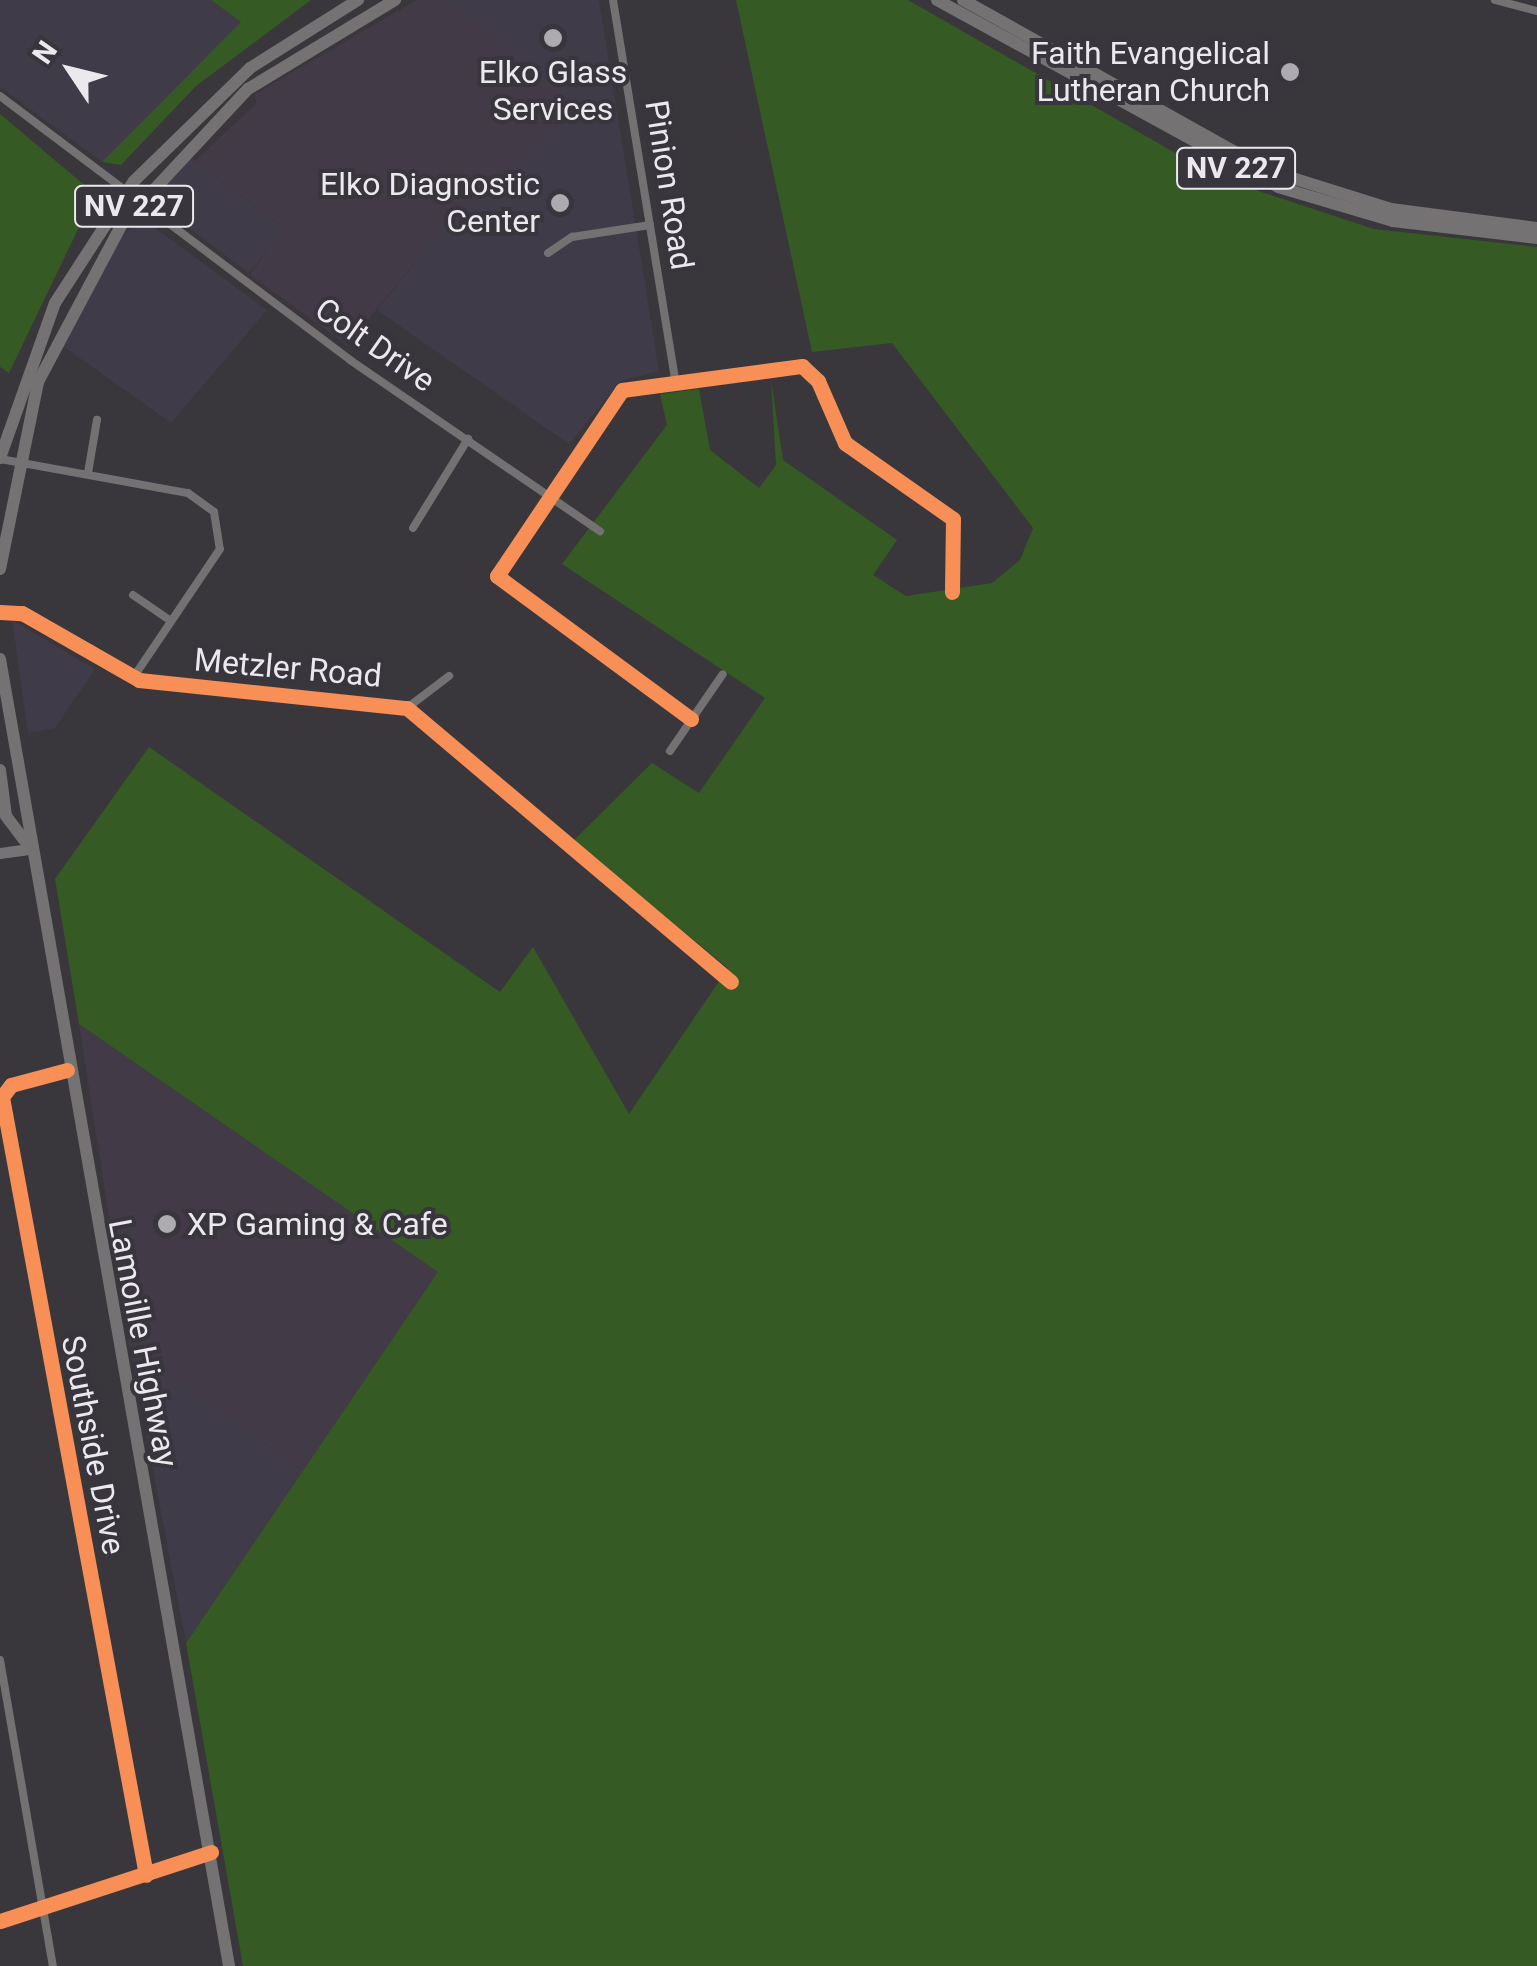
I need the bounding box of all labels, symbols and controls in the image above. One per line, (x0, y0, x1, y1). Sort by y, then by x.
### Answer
north arrow (20, 20, 120, 120)
marker: Elko Glass Services (542, 27, 564, 49)
text: N (26, 35, 64, 70)
place label: Faith Evangelical Lutheran Church (1031, 35, 1270, 110)
place label: Elko Glass Services (479, 54, 627, 129)
marker: Faith Evangelical Lutheran Church (1279, 61, 1301, 83)
street label: Pinion Road (637, 98, 701, 272)
road number: NV 227 (1176, 143, 1296, 193)
place label: Elko Diagnostic Center (320, 166, 540, 241)
road number: NV 227 (74, 181, 194, 231)
marker: Elko Diagnostic Center (549, 192, 571, 214)
street label: Colt Drive (308, 290, 442, 400)
street label: Metzler Road (193, 641, 383, 695)
place label: XP Gaming & Cafe (187, 1205, 448, 1243)
marker: XP Gaming & Cafe (156, 1213, 178, 1235)
street label: Lamoille Highway (100, 1216, 186, 1470)
street label: Southside Drive (53, 1332, 133, 1558)

